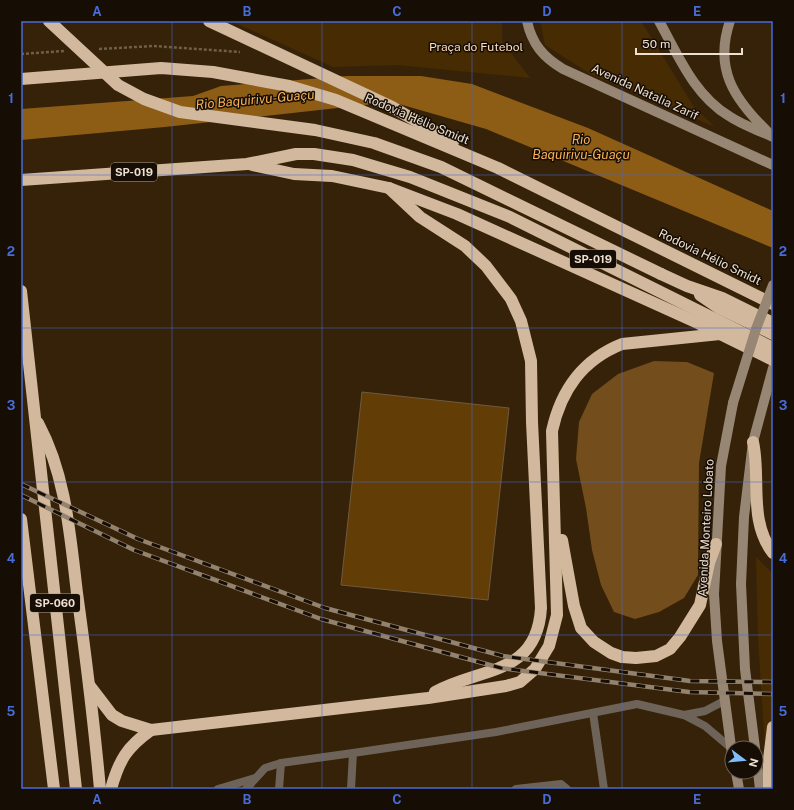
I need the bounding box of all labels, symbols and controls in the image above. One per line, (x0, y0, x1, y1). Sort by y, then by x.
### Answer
text: A (92, 4, 102, 19)
text: B (243, 4, 252, 19)
text: C (392, 4, 402, 19)
text: D (542, 4, 552, 19)
text: E (693, 4, 701, 19)
scale bar (636, 30, 742, 56)
text: 50 m (642, 37, 670, 51)
park label: Praça do Futebol (429, 40, 523, 54)
street label: Avenida Natalia Zarif (589, 61, 701, 123)
water label: Rio Baquirivu-Guaçu (195, 87, 315, 112)
text: 1 (8, 91, 14, 106)
street label: Rodovia Hélio Smidt (363, 91, 472, 148)
text: 1 (780, 91, 786, 106)
water label: Rio Baquirivu-Guaçu (532, 132, 630, 162)
road number: SP-019 (111, 163, 157, 181)
street label: Rodovia Hélio Smidt (656, 226, 764, 288)
text: 2 (7, 244, 15, 259)
text: 2 (779, 244, 787, 259)
road number: SP-019 (570, 250, 616, 268)
text: 3 (7, 398, 16, 413)
text: 3 (779, 398, 788, 413)
street label: Avenida Monteiro Lobato (695, 459, 717, 597)
text: 4 (7, 551, 16, 566)
text: 4 (779, 551, 788, 566)
road number: SP-060 (30, 594, 80, 612)
text: 5 (7, 704, 16, 719)
text: 5 (779, 704, 788, 719)
north arrow (724, 740, 764, 780)
text: N (747, 757, 761, 769)
text: A (92, 792, 102, 807)
text: B (243, 792, 252, 807)
text: C (392, 792, 402, 807)
text: D (542, 792, 552, 807)
text: E (693, 792, 701, 807)

